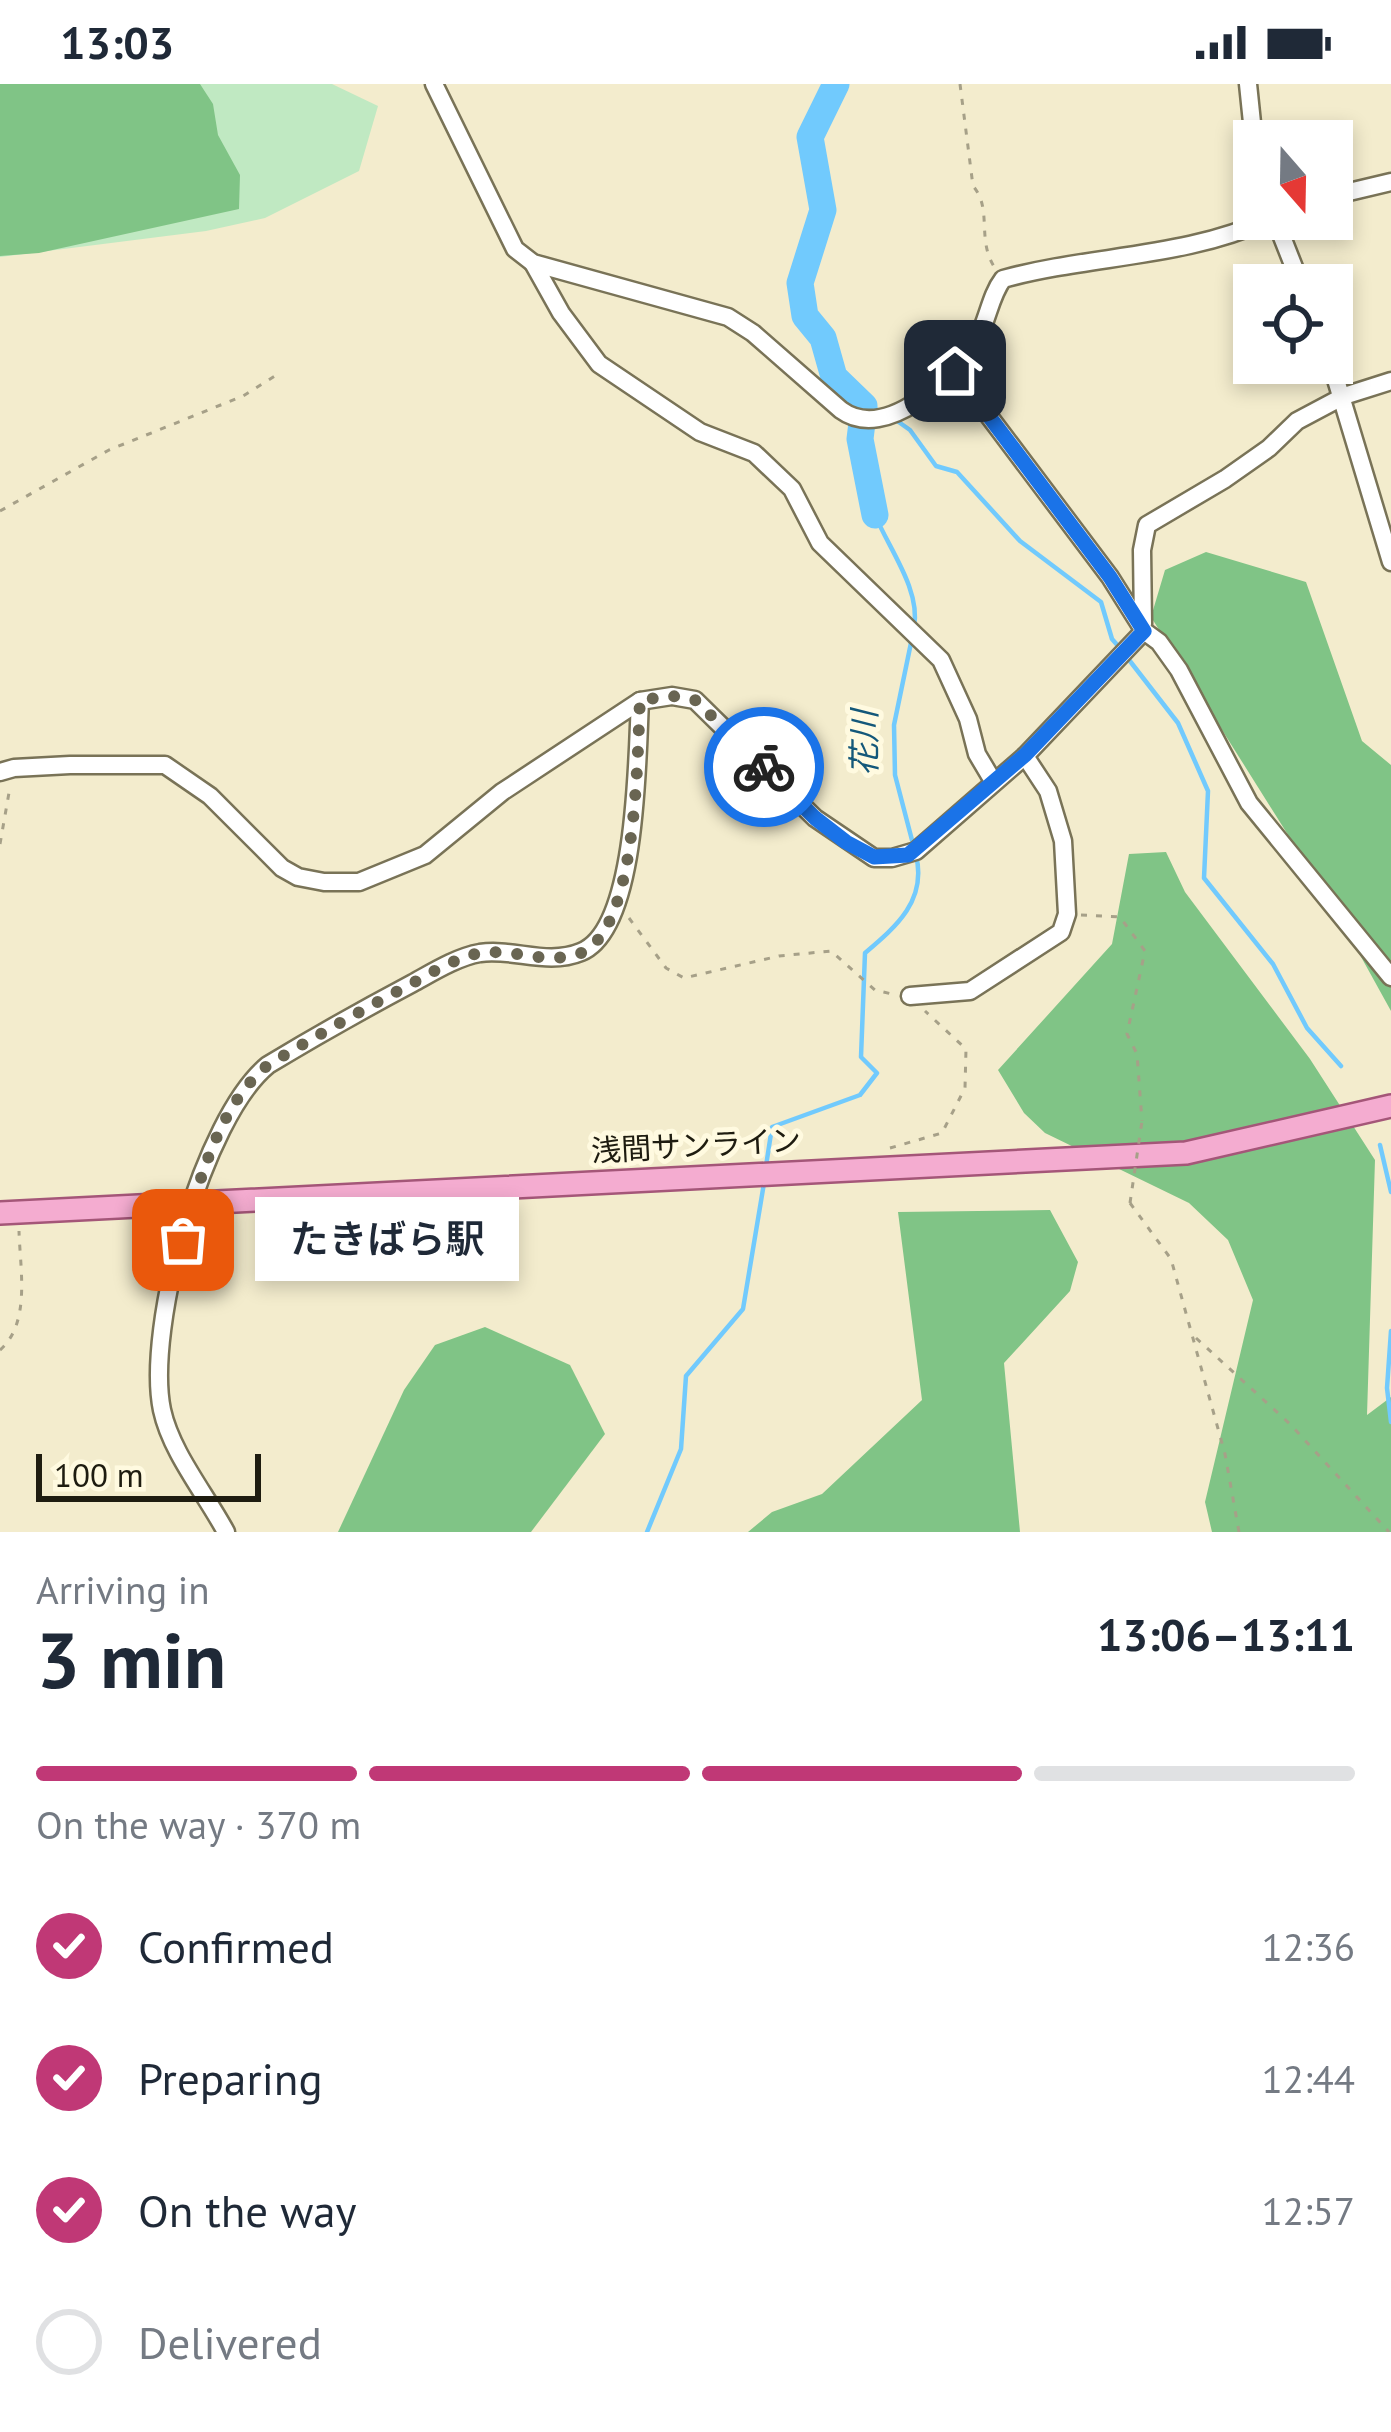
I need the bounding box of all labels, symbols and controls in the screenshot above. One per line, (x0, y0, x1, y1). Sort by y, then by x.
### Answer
text: 13:03 (60, 13, 174, 71)
north arrow (1233, 120, 1353, 240)
map controls (1233, 120, 1353, 384)
button: locate (1233, 264, 1353, 384)
pin (904, 320, 1006, 422)
icon: home (922, 338, 988, 404)
courier (704, 707, 824, 827)
water label: 花川 (842, 707, 885, 776)
icon: bike (731, 734, 797, 800)
street label: 浅間サンライン (590, 1120, 802, 1169)
pin (132, 1189, 234, 1291)
callout: たきばら駅 (255, 1198, 519, 1282)
icon: bag (150, 1207, 216, 1273)
text: たきばら駅 (289, 1213, 485, 1264)
scale bar (36, 1448, 261, 1501)
text: 100 m (54, 1453, 144, 1496)
text: Arriving in (36, 1564, 210, 1615)
text: 13:06–13:11 (1097, 1605, 1355, 1663)
text: 3 min (36, 1609, 226, 1710)
text: On the way · 370 m (36, 1799, 361, 1850)
icon: check (36, 1913, 102, 1979)
text: Confirmed (138, 1917, 334, 1975)
text: 12:36 (1261, 1921, 1355, 1972)
icon: check (36, 2045, 102, 2111)
text: Preparing (138, 2049, 323, 2107)
text: 12:44 (1261, 2053, 1355, 2104)
icon: check (36, 2177, 102, 2243)
text: On the way (138, 2181, 357, 2239)
text: 12:57 (1261, 2185, 1355, 2236)
text: Delivered (138, 2313, 322, 2371)

